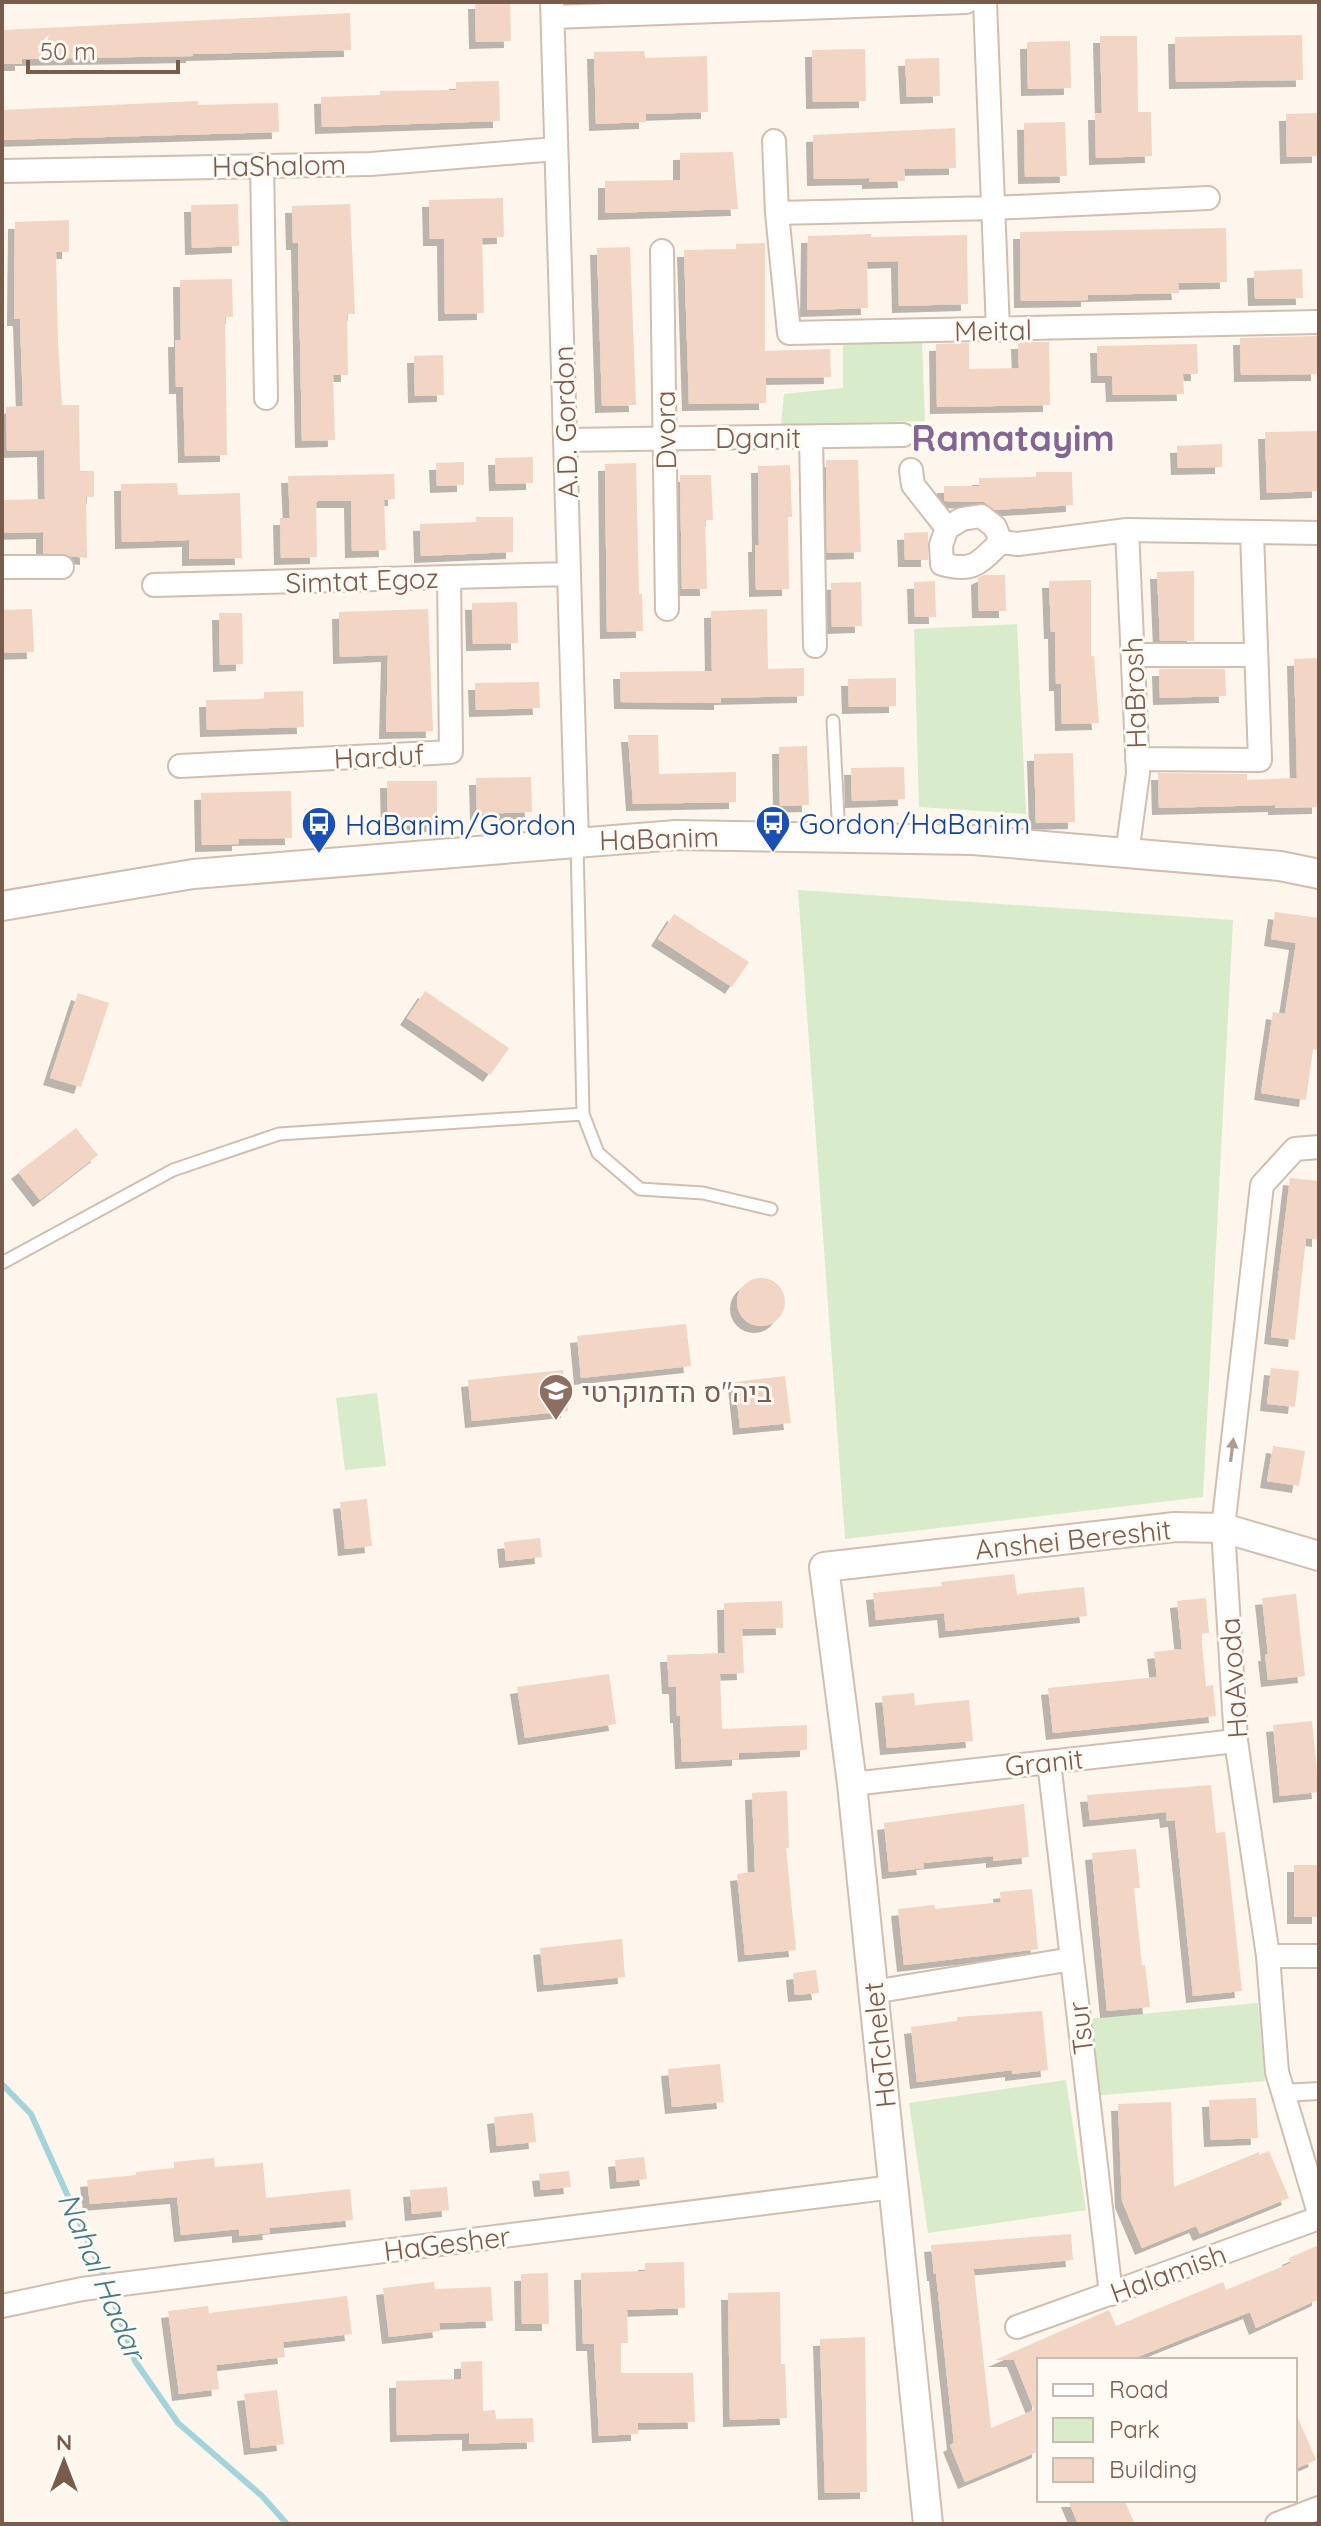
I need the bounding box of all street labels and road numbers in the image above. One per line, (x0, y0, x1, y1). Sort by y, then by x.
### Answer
street label: HaShalom (212, 146, 346, 184)
street label: Meital (954, 312, 1032, 348)
street label: A.D. Gordon (545, 345, 585, 499)
street label: Dvora (647, 390, 683, 470)
street label: Dganit (715, 420, 801, 455)
street label: Simtat Egoz (285, 560, 439, 600)
street label: HaBrosh (1115, 637, 1153, 749)
street label: Harduf (333, 736, 425, 776)
street label: HaBanim (598, 818, 720, 858)
street label: Anshei Bereshit (973, 1511, 1173, 1567)
street label: HaAvoda (1211, 1617, 1255, 1739)
street label: Granit (1003, 1740, 1085, 1784)
street label: HaTchelet (855, 1980, 903, 2110)
street label: Tsur (1059, 1999, 1101, 2057)
street label: HaGesher (382, 2218, 513, 2268)
street label: Halamish (1105, 2236, 1231, 2310)

